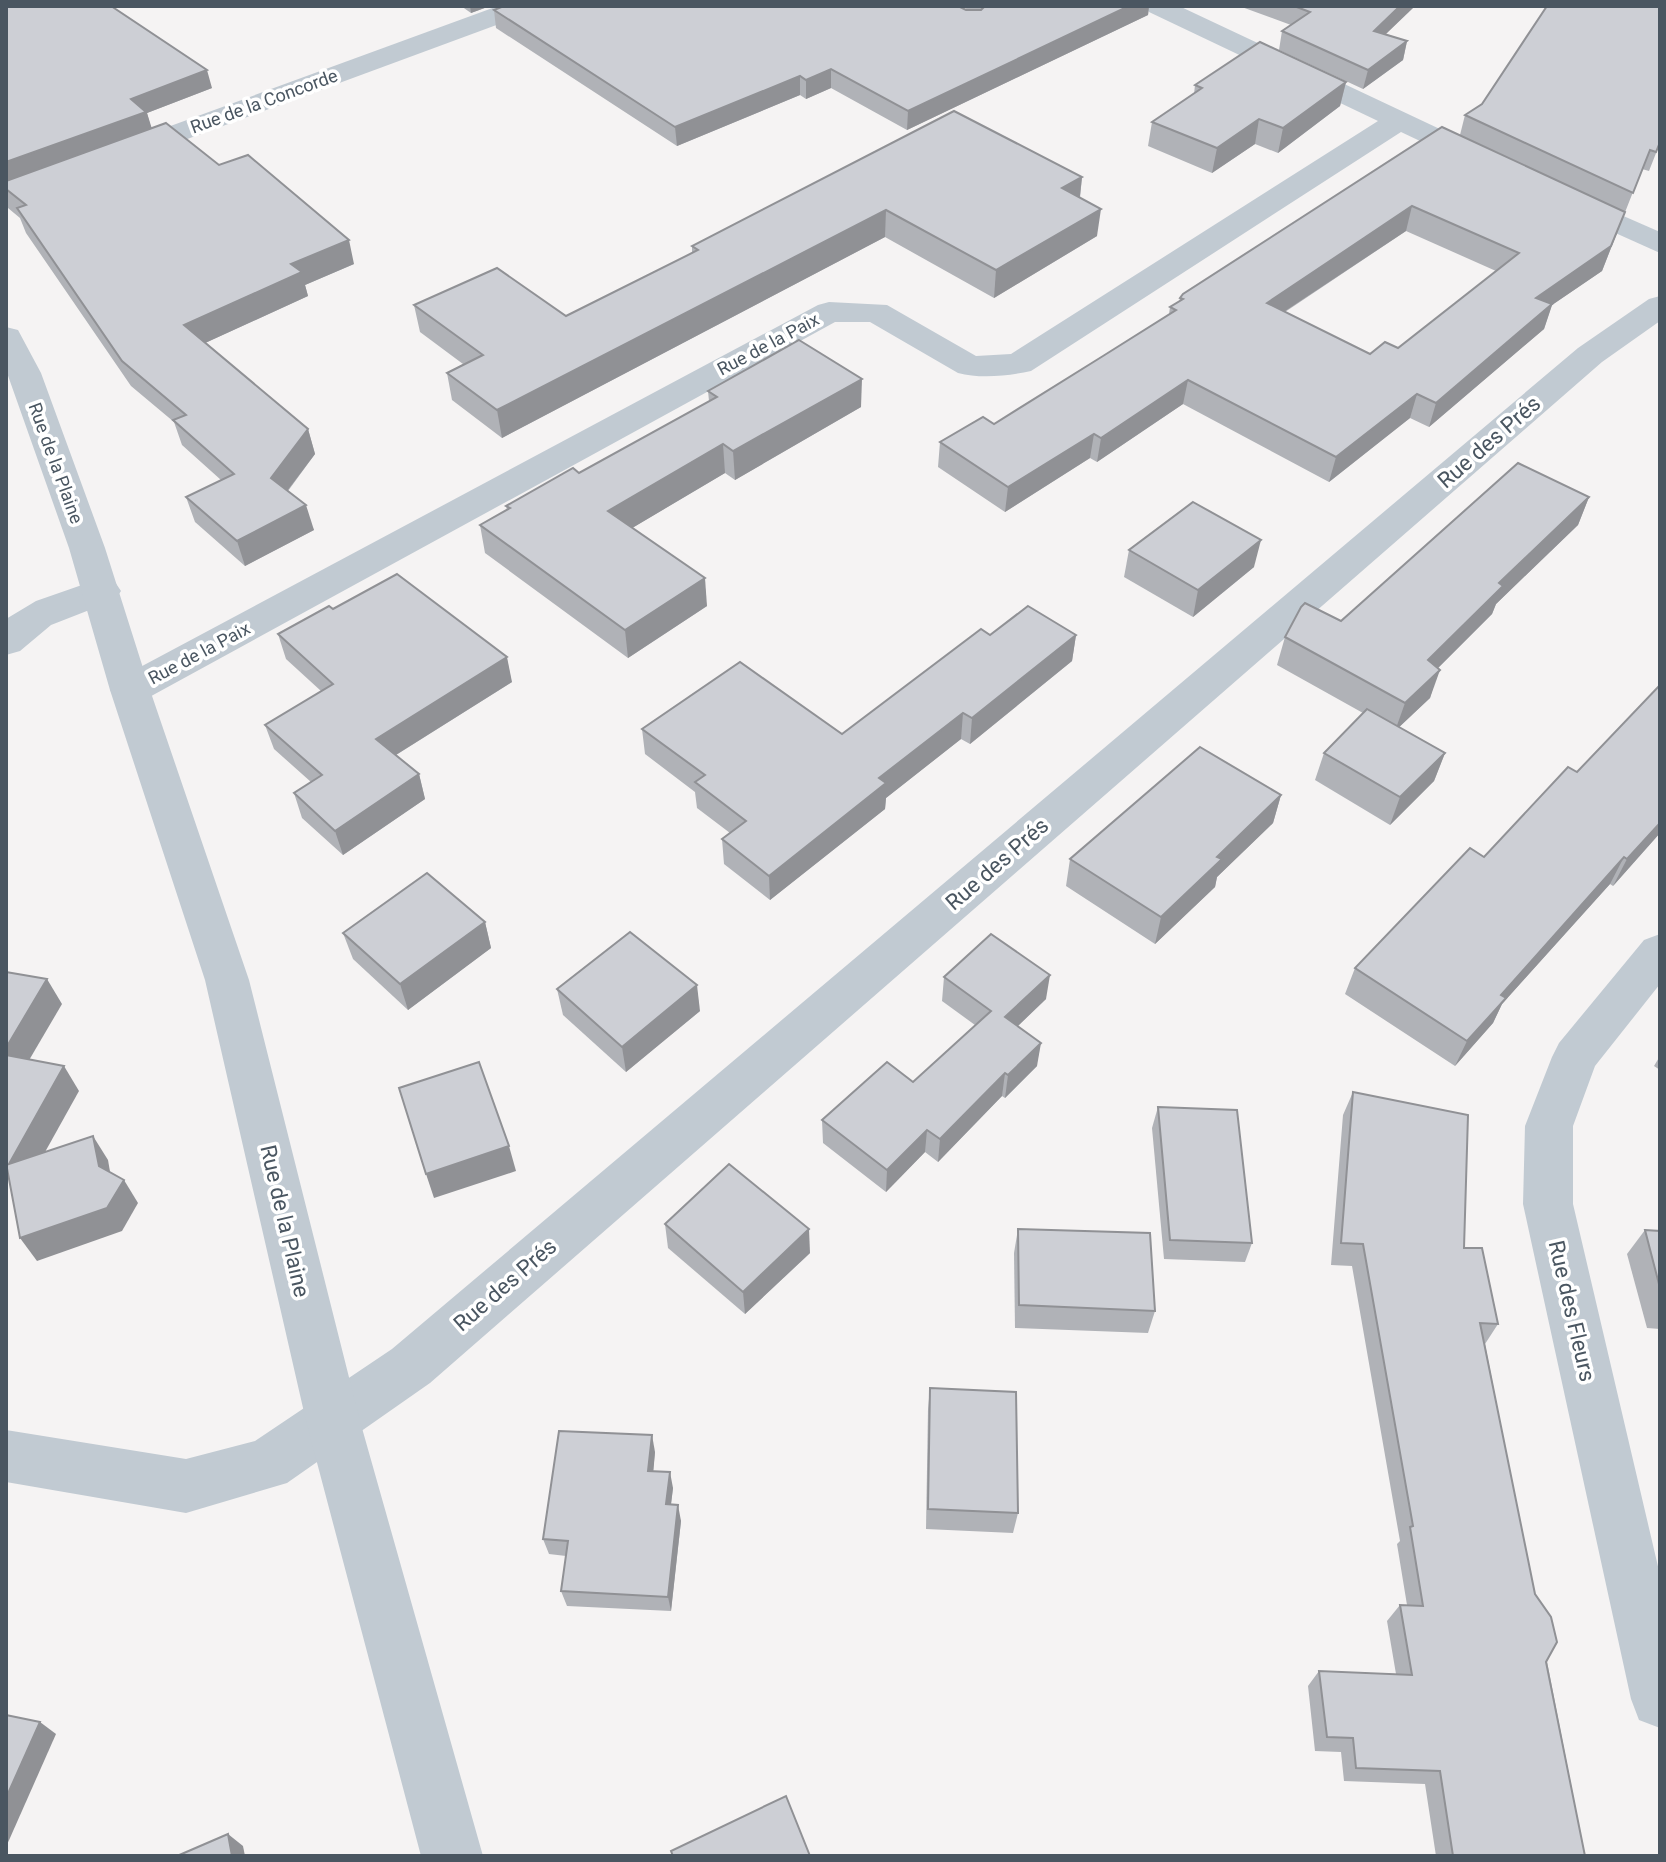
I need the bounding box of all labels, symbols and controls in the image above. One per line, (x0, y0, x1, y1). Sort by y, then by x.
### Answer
street label: Rue de la Concorde (188, 65, 340, 137)
street label: Rue de la Paix (714, 308, 823, 380)
street label: Rue des Prés (1433, 391, 1545, 493)
street label: Rue de la Plaine (24, 400, 88, 526)
street label: Rue de la Paix (145, 617, 254, 689)
street label: Rue des Prés (941, 813, 1053, 915)
street label: Rue de la Plaine (255, 1142, 315, 1300)
street label: Rue des Prés (449, 1234, 561, 1336)
street label: Rue des Fleurs (1544, 1238, 1600, 1384)

